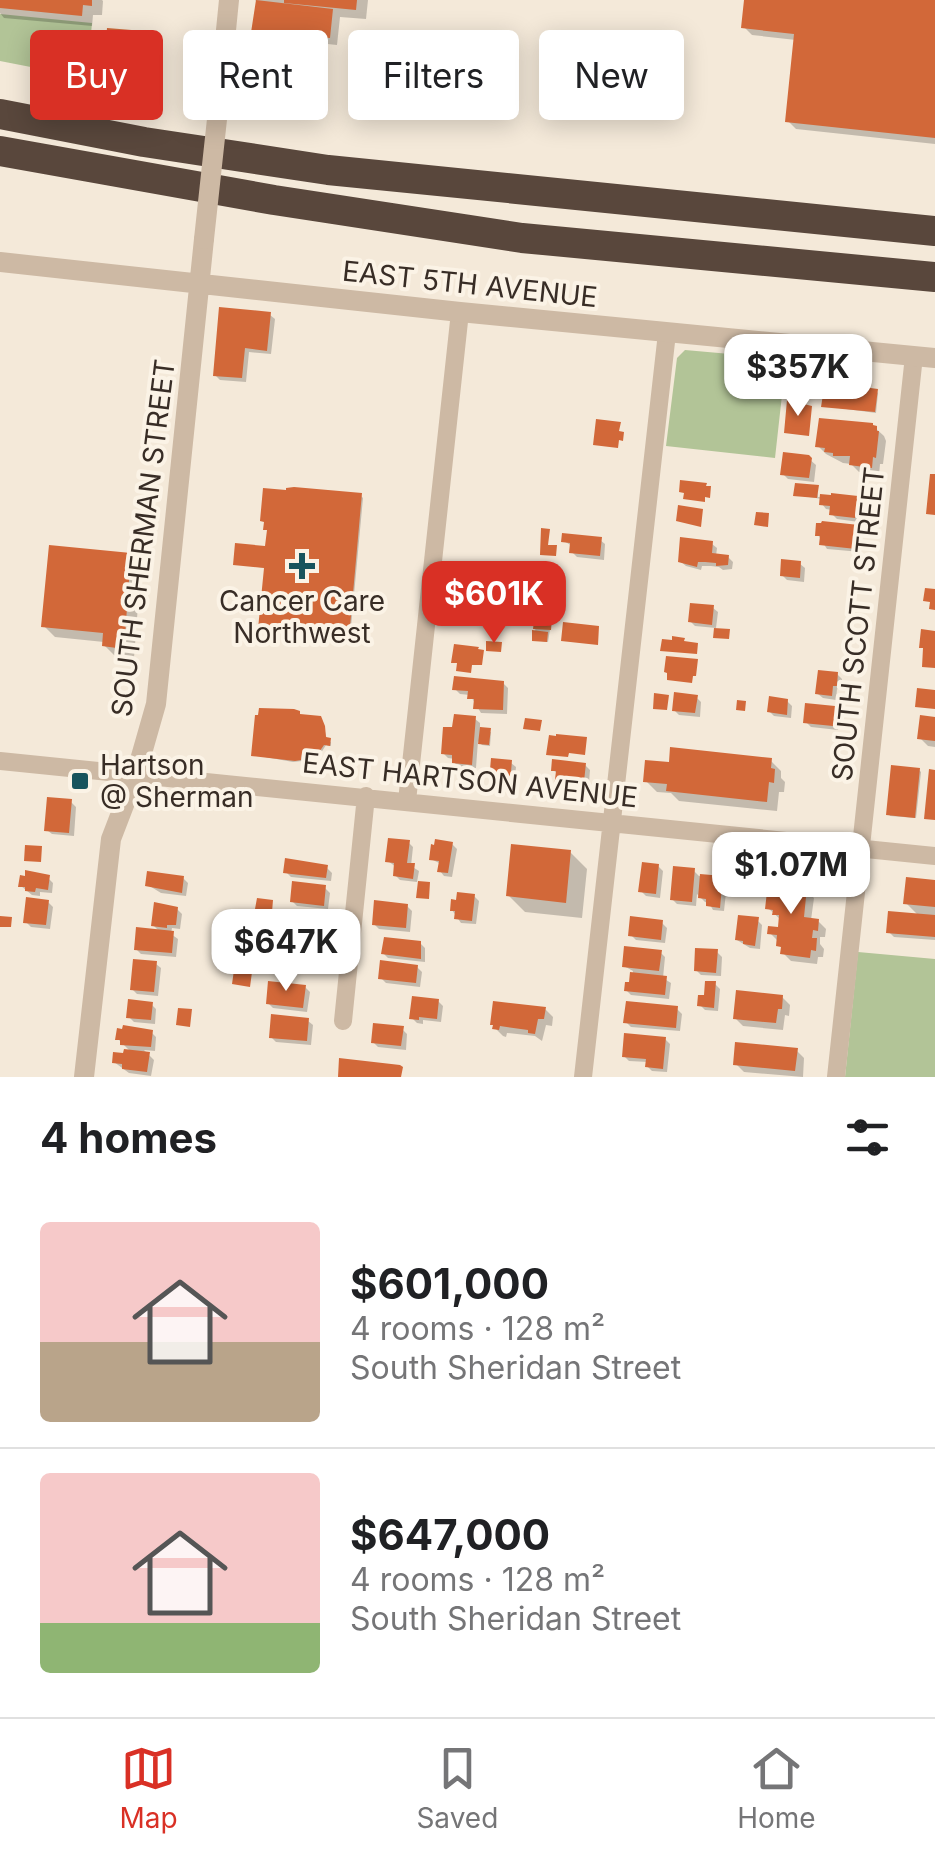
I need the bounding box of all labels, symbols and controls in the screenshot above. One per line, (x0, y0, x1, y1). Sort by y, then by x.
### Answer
chip: Buy (30, 30, 163, 120)
chip: Rent (183, 30, 328, 120)
chip: Filters (348, 30, 519, 120)
chip: New (539, 30, 684, 120)
street label: EAST 5TH AVENUE (341, 254, 599, 314)
pin: $357K (728, 334, 868, 419)
text: $357K (746, 347, 850, 386)
street label: SOUTH SHERMAN STREET (104, 357, 182, 719)
street label: SOUTH SCOTT STREET (825, 465, 891, 783)
marker: Cancer Care Northwest (289, 553, 315, 579)
pin: $601K (424, 561, 564, 646)
text: $601K (444, 574, 544, 613)
place label: Cancer Care Northwest (219, 584, 385, 650)
street label: EAST HARTSON AVENUE (301, 745, 639, 815)
place label: Hartson @ Sherman (100, 748, 254, 814)
marker: Hartson @ Sherman (69, 770, 91, 792)
pin: $1.07M (710, 832, 872, 917)
text: $1.07M (734, 845, 848, 884)
pin: $647K (216, 909, 356, 994)
text: $647K (234, 922, 339, 961)
icon: filters (840, 1110, 895, 1165)
text: 4 homes (40, 1112, 217, 1163)
text: $601,000 (350, 1258, 549, 1309)
icon: home (120, 1262, 240, 1382)
text: 4 rooms · 128 m² (350, 1309, 605, 1348)
text: South Sheridan Street (350, 1348, 681, 1387)
text: $647,000 (350, 1509, 550, 1560)
icon: home (120, 1513, 240, 1633)
text: 4 rooms · 128 m² (350, 1560, 605, 1599)
text: South Sheridan Street (350, 1599, 681, 1638)
tab: Map (119, 1741, 178, 1835)
tab: Saved (416, 1741, 498, 1835)
tab: Home (737, 1741, 816, 1835)

